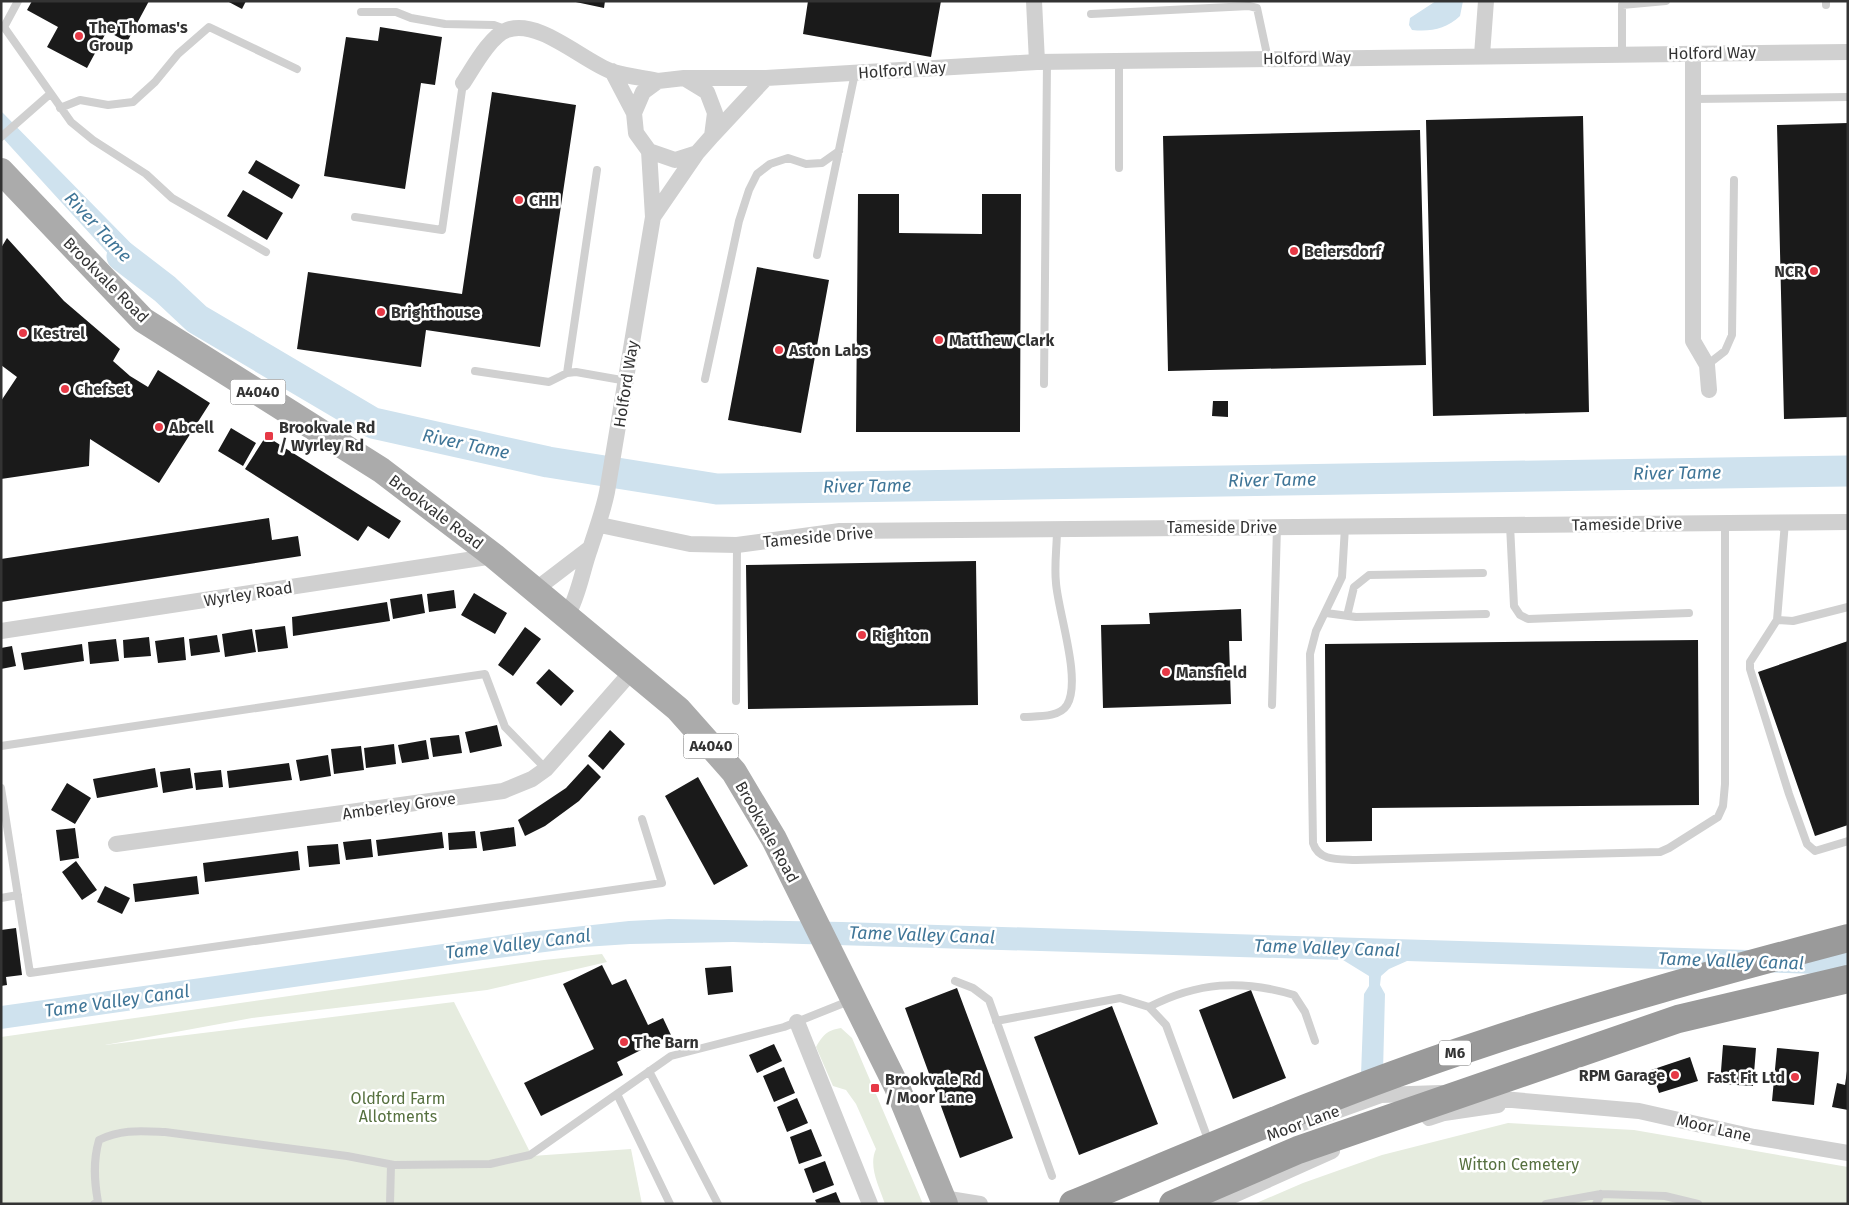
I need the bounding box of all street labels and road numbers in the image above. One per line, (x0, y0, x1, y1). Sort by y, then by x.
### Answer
street label: Holford Way (1668, 43, 1756, 63)
street label: Holford Way (1263, 48, 1351, 68)
street label: Holford Way (857, 57, 947, 83)
street label: Brookvale Road (59, 233, 153, 327)
street label: Holford Way (610, 339, 642, 429)
road number: A4040 (230, 380, 286, 404)
street label: Brookvale Road (385, 470, 487, 554)
street label: Tameside Drive (1572, 514, 1682, 534)
street label: Tameside Drive (1167, 518, 1277, 537)
street label: Tameside Drive (762, 523, 874, 551)
street label: Wyrley Road (202, 578, 294, 610)
road number: A4040 (684, 734, 738, 758)
street label: Brookvale Road (731, 778, 803, 886)
street label: Amberley Grove (341, 789, 457, 823)
road number: M6 (1439, 1040, 1471, 1066)
street label: Moor Lane (1264, 1101, 1342, 1145)
street label: Moor Lane (1675, 1110, 1753, 1146)

